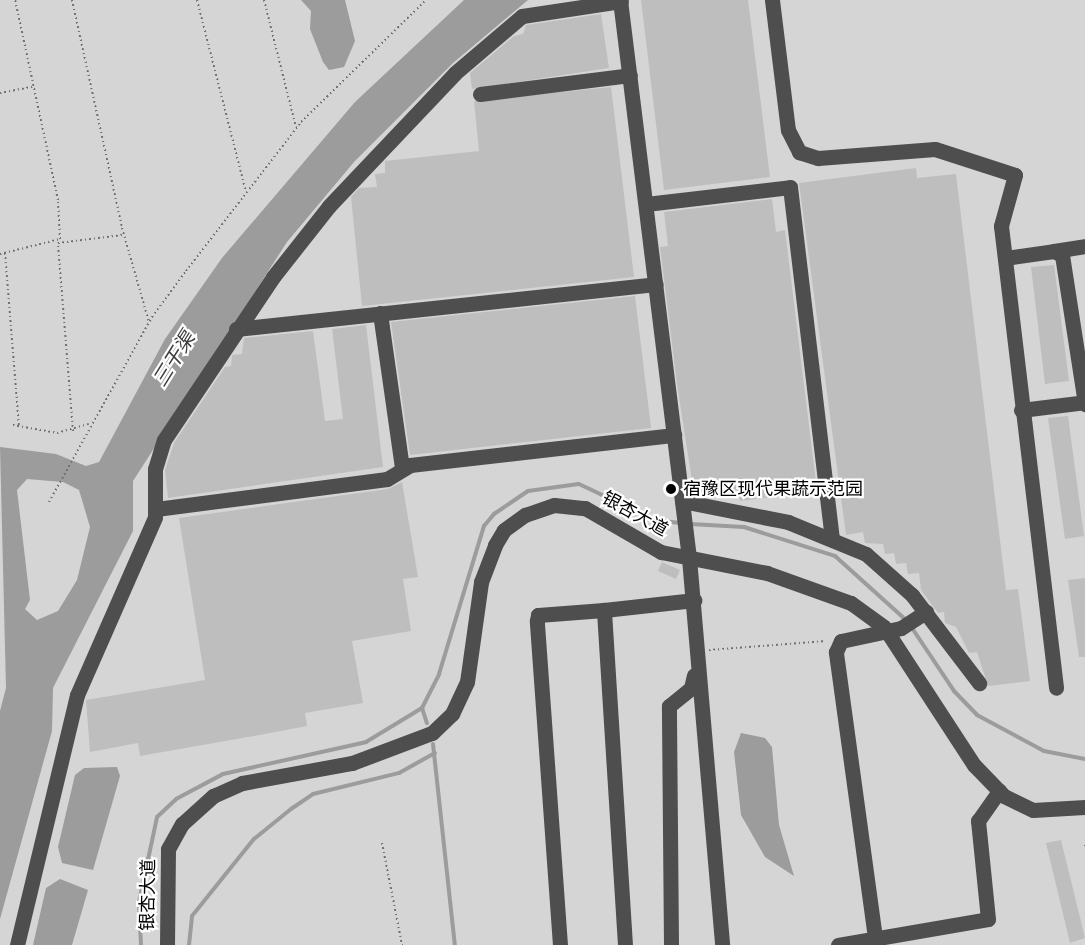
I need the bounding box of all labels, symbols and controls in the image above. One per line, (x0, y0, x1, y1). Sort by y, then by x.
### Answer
water label: 三干渠 (148, 327, 200, 391)
place label: 宿豫区现代果蔬示范园 (683, 478, 863, 500)
marker: 宿豫区现代果蔬示范园 (664, 482, 678, 496)
street label: 银杏大道 (598, 487, 672, 541)
street label: 银杏大道 (137, 859, 159, 931)

